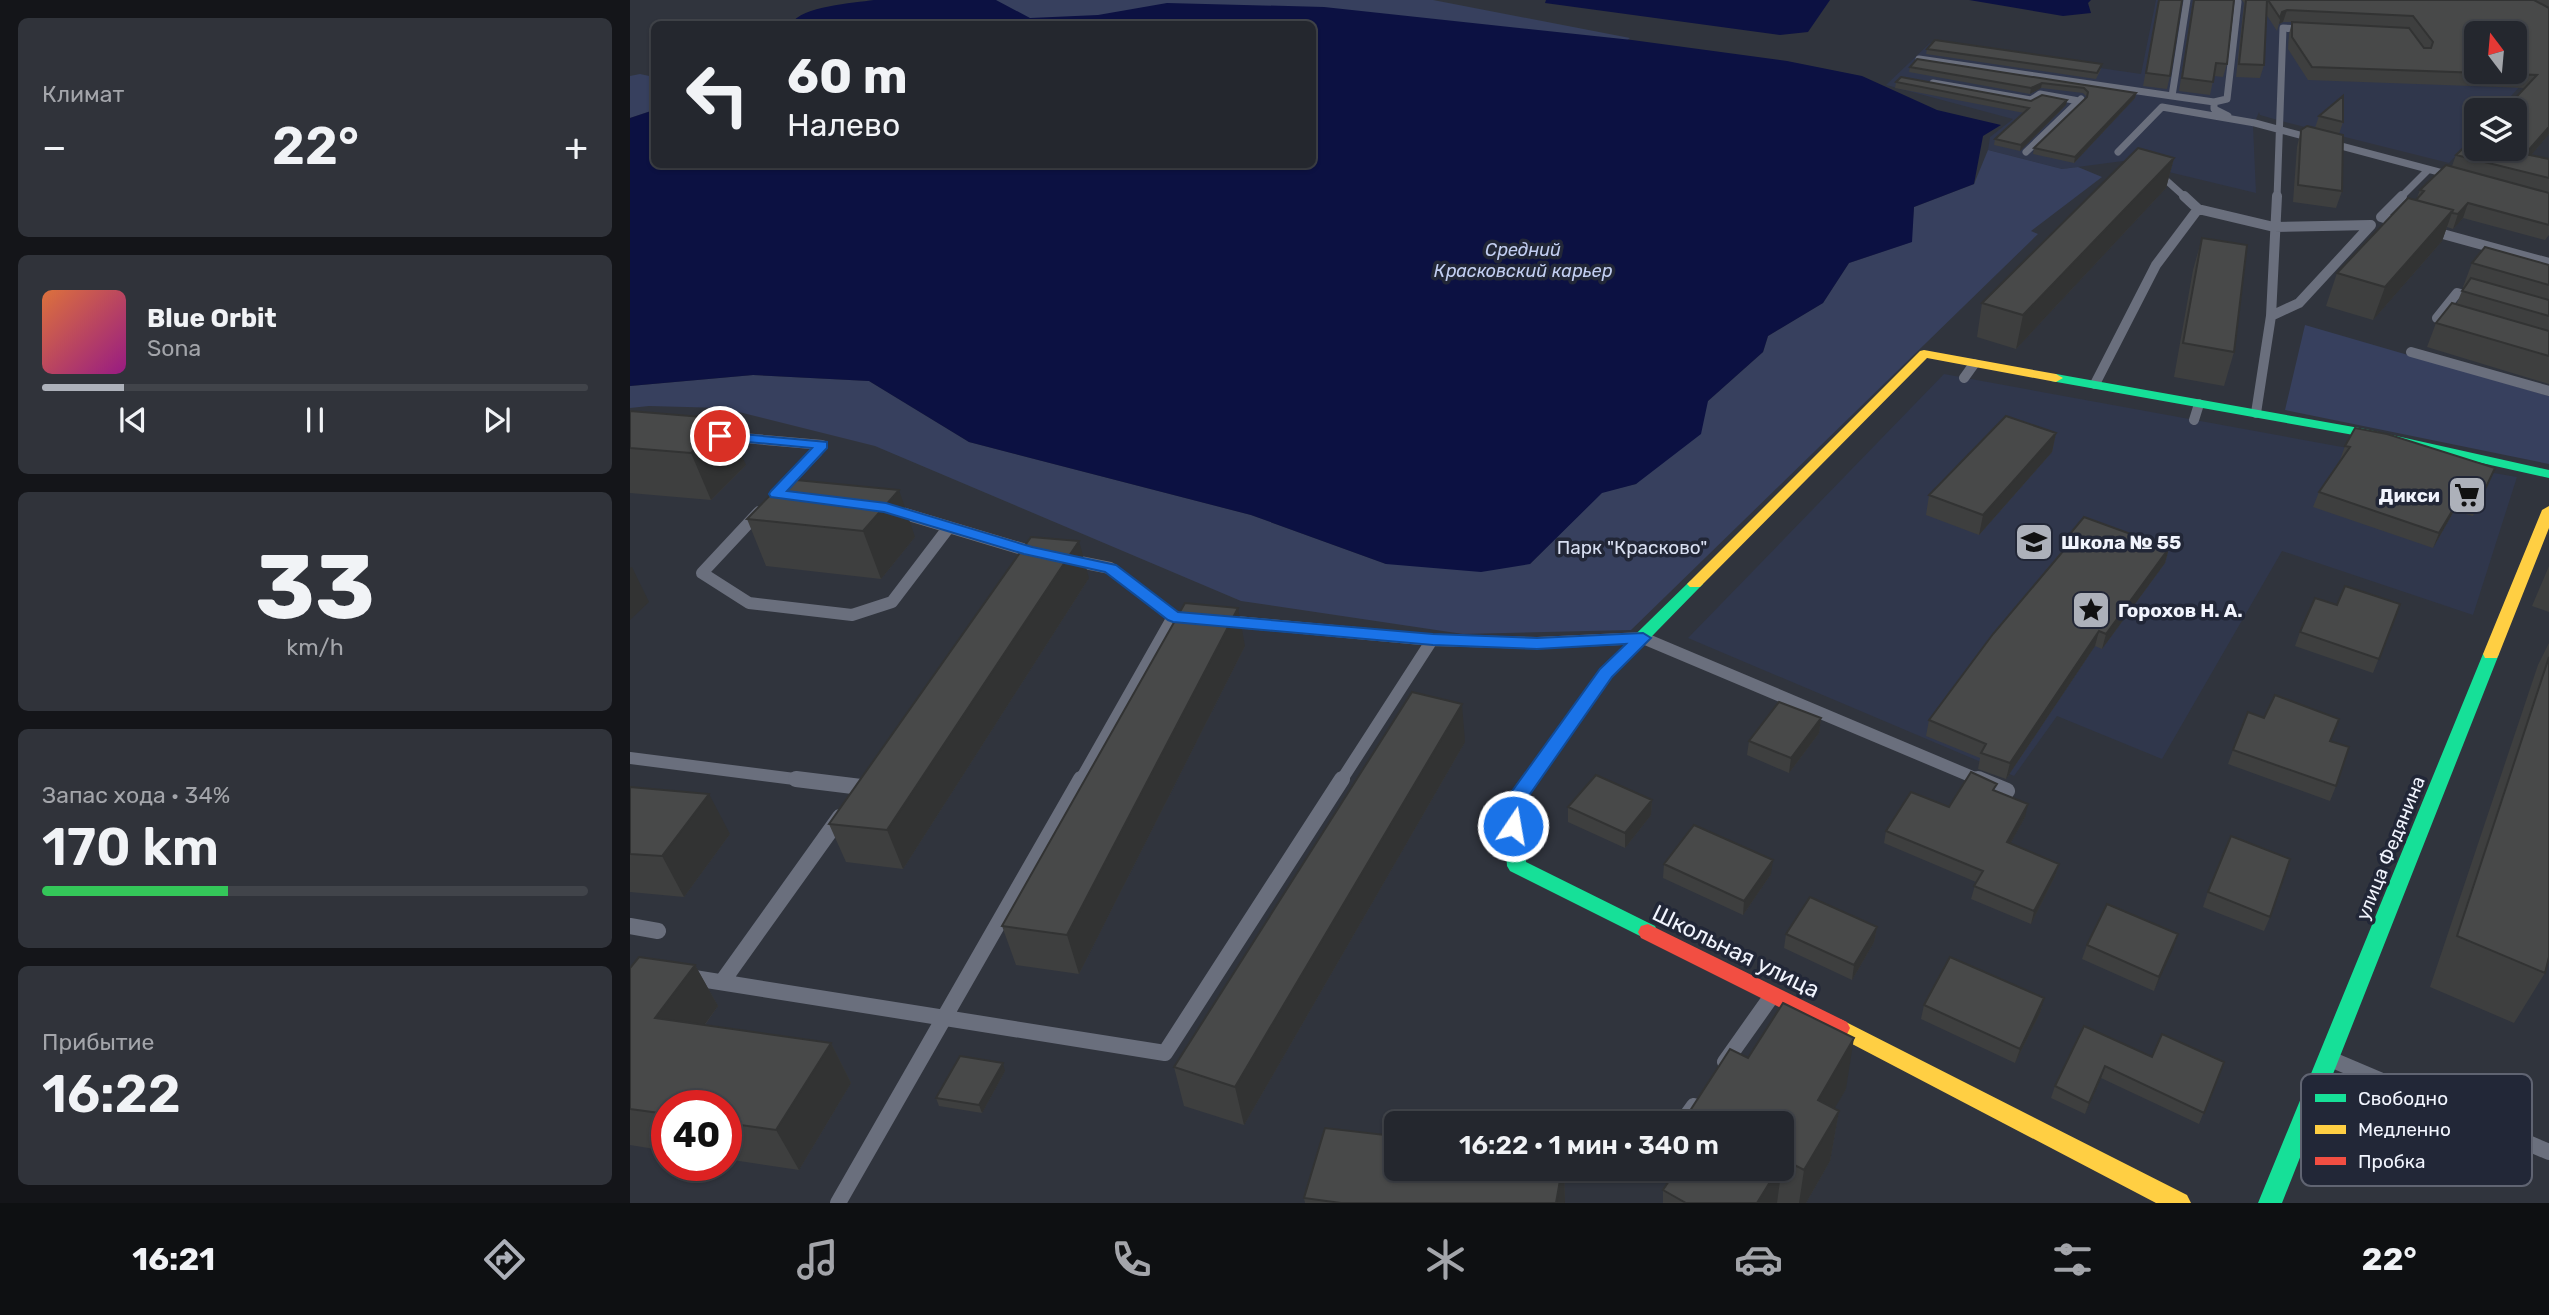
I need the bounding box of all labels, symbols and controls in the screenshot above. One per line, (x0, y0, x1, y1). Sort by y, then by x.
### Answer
north arrow (2464, 21, 2527, 84)
map controls (2464, 21, 2527, 161)
text: 60 m (787, 47, 908, 105)
icon: left (672, 49, 763, 140)
text: Климат (42, 80, 124, 108)
button: layers (2464, 98, 2527, 161)
text: Налево (787, 106, 900, 144)
text: 22° (272, 115, 359, 177)
text: − (42, 124, 67, 170)
text: + (564, 124, 588, 170)
water label: Средний Красковский карьер (1434, 239, 1613, 282)
text: Blue Orbit (147, 303, 277, 334)
text: Sona (147, 334, 201, 362)
icon: previous (114, 401, 152, 439)
icon: pause (296, 401, 334, 439)
icon: next (478, 401, 516, 439)
pin (690, 406, 750, 466)
icon: arrive (701, 417, 739, 455)
supermarket icon: Дикси (2446, 474, 2488, 516)
place label: Дикси (2379, 484, 2440, 507)
school or university icon: Школа № 55 (2013, 521, 2055, 563)
place label: Школа № 55 (2061, 531, 2181, 554)
text: 33 (255, 533, 375, 641)
park label: Парк "Красково" (1557, 536, 1707, 559)
place icon: Горохов Н. А. (2070, 589, 2112, 631)
place label: Горохов Н. А. (2118, 599, 2243, 622)
text: km/h (286, 633, 344, 661)
street label: улица Федянина (2351, 773, 2430, 924)
text: Запас хода · 34% (42, 781, 230, 809)
position arrow (1476, 789, 1550, 863)
text: 170 km (42, 816, 219, 878)
street label: Школьная улица (1648, 898, 1824, 1004)
text: Прибытие (42, 1028, 154, 1056)
text: 16:22 (42, 1063, 181, 1125)
legend (2301, 1074, 2532, 1186)
text: Свободно (2358, 1087, 2448, 1110)
speed limit sign: 40 (651, 1090, 742, 1181)
text: Медленно (2358, 1118, 2451, 1141)
text: 16:22 · 1 мин · 340 m (1459, 1130, 1719, 1161)
text: Пробка (2358, 1150, 2426, 1173)
icon: directions (480, 1235, 529, 1284)
icon: music (793, 1235, 842, 1284)
icon: phone (1107, 1235, 1156, 1284)
icon: climate (1421, 1235, 1470, 1284)
icon: car (1734, 1235, 1783, 1284)
icon: filters (2048, 1235, 2097, 1284)
text: 16:21 (132, 1240, 215, 1278)
text: 22° (2362, 1240, 2417, 1278)

